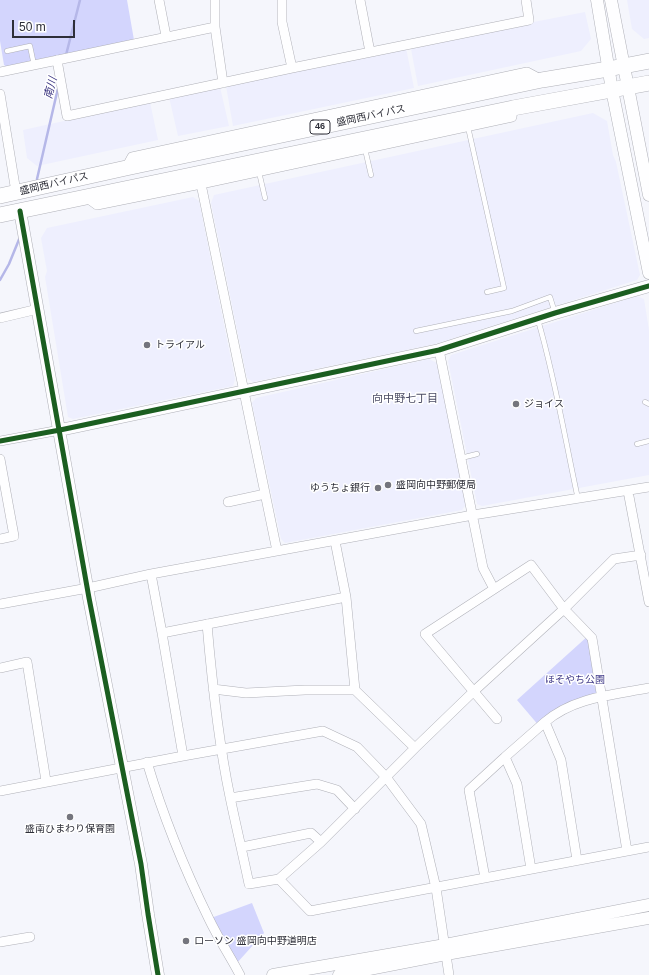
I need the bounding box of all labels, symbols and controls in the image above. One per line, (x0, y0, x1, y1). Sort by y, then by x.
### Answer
scale bar (14, 12, 77, 38)
text: 50 m (19, 20, 46, 34)
water label: 南川 (42, 76, 60, 100)
street label: 盛岡西バイパス (336, 103, 406, 129)
road number: 46 (310, 120, 330, 134)
street label: 盛岡西バイパス (19, 170, 89, 198)
place label: トライアル (155, 339, 205, 351)
marker: トライアル (142, 340, 152, 350)
district label: 向中野七丁目 (372, 392, 438, 406)
place label: ジョイス (524, 398, 564, 410)
marker: ジョイス (511, 399, 521, 409)
place label: 盛岡向中野郵便局 (396, 479, 476, 491)
marker: 盛岡向中野郵便局 (383, 480, 393, 490)
place label: ゆうちょ銀行 (310, 482, 370, 494)
marker: ゆうちょ銀行 (373, 483, 383, 493)
park label: ほそやち公園 (545, 674, 605, 686)
marker: 盛南ひまわり保育園 (65, 812, 75, 822)
place label: 盛南ひまわり保育園 (25, 823, 115, 835)
place label: ローソン 盛岡向中野道明店 (194, 935, 317, 947)
marker: ローソン 盛岡向中野道明店 (181, 936, 191, 946)

